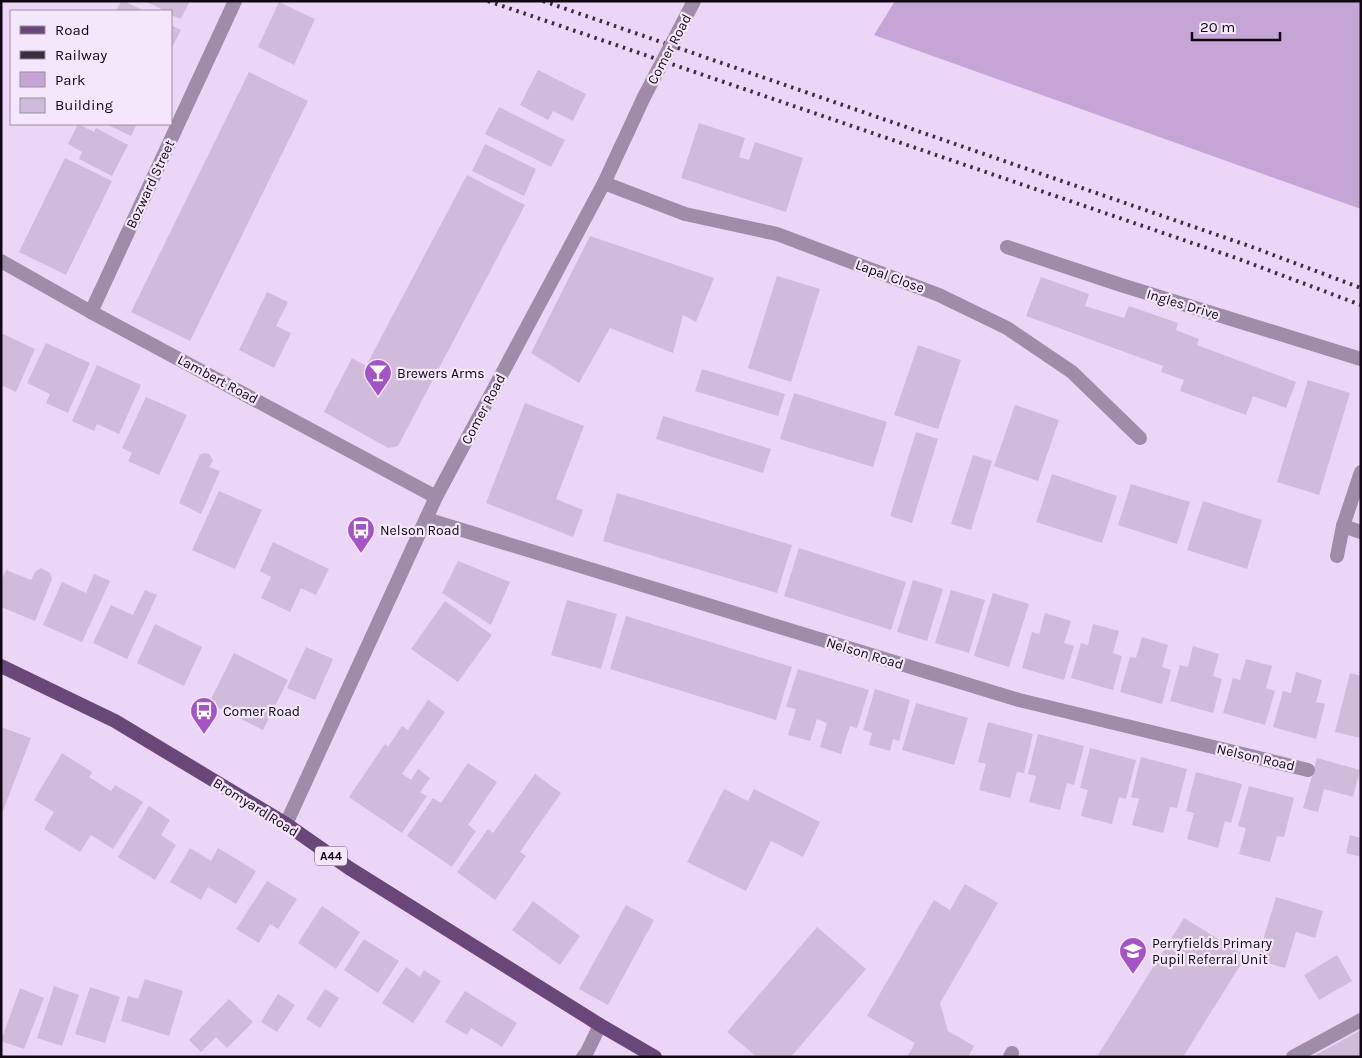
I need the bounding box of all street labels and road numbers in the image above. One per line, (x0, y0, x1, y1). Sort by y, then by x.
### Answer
street label: Comer Road (644, 11, 695, 87)
street label: Bozward Street (122, 137, 178, 231)
street label: Lapal Close (853, 256, 927, 297)
street label: Ingles Drive (1145, 285, 1221, 324)
street label: Lambert Road (175, 351, 261, 408)
street label: Comer Road (458, 371, 509, 447)
street label: Nelson Road (824, 634, 905, 673)
street label: Nelson Road (1215, 740, 1297, 775)
street label: Bromyard Road (210, 774, 302, 841)
road number: A44 (315, 846, 347, 866)

